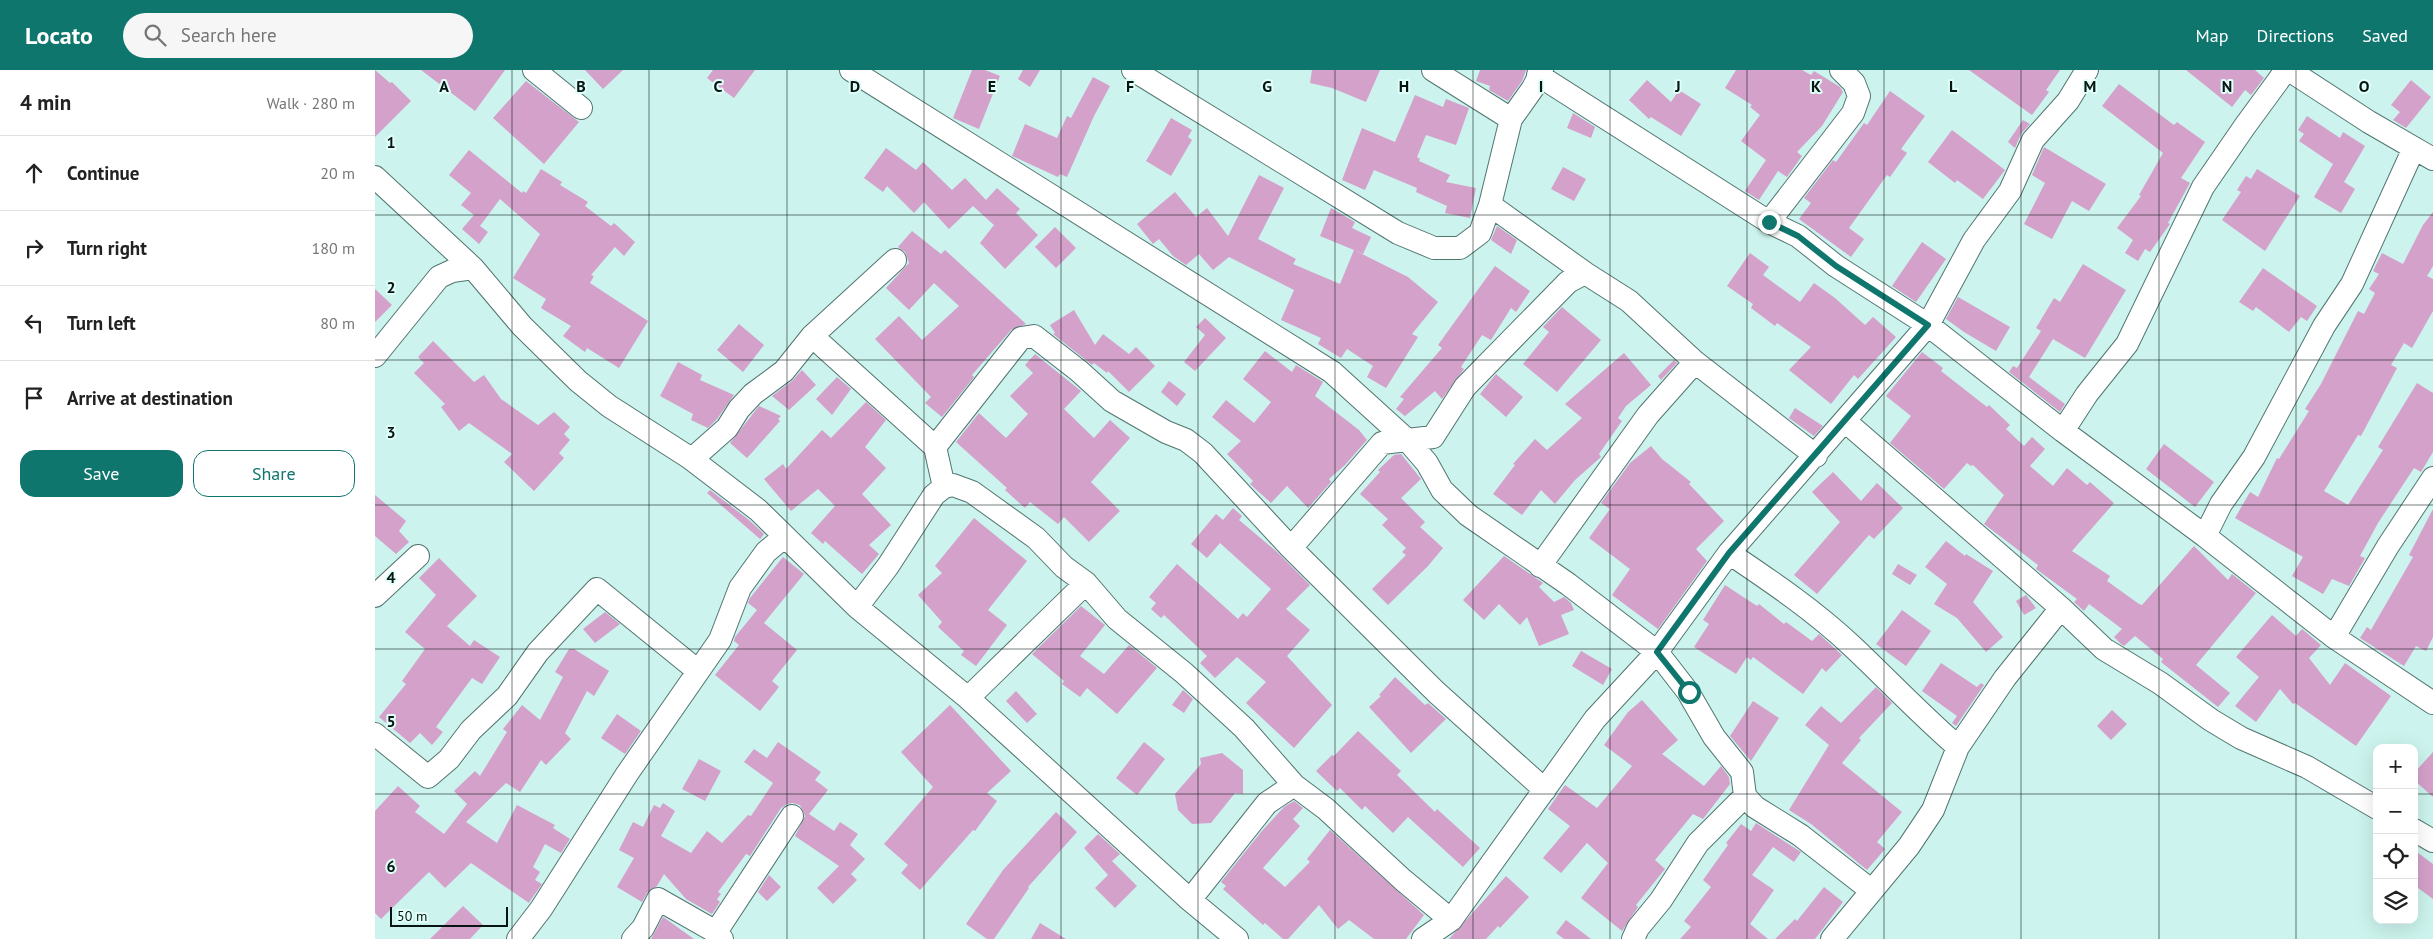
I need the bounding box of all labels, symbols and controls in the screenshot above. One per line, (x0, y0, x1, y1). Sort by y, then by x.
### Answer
search box (123, 13, 473, 58)
text: Locato (25, 20, 93, 51)
icon: search (141, 21, 169, 49)
text: Search here (181, 23, 277, 47)
text: Map (2196, 24, 2228, 47)
text: Directions (2256, 24, 2334, 47)
text: Saved (2362, 24, 2408, 47)
text: A (439, 76, 449, 96)
text: B (576, 76, 586, 96)
text: C (714, 76, 723, 96)
text: D (850, 76, 860, 96)
text: E (988, 76, 996, 96)
text: F (1126, 76, 1134, 96)
text: G (1262, 76, 1272, 96)
text: H (1399, 76, 1409, 96)
text: I (1539, 76, 1543, 96)
text: J (1674, 76, 1681, 96)
text: K (1811, 76, 1821, 96)
text: L (1949, 76, 1958, 96)
text: M (2084, 76, 2096, 96)
text: N (2222, 76, 2232, 96)
text: O (2359, 76, 2370, 96)
text: 4 min (20, 89, 71, 116)
text: Walk · 280 m (266, 93, 355, 113)
text: 1 (386, 132, 396, 152)
icon: ahead (20, 159, 48, 187)
text: Continue (67, 161, 139, 185)
text: 20 m (320, 163, 355, 183)
route end (1758, 211, 1781, 234)
icon: right (20, 234, 48, 262)
text: Turn right (67, 236, 147, 260)
text: 180 m (312, 238, 355, 258)
text: 2 (386, 277, 396, 297)
icon: left (20, 309, 48, 337)
text: Turn left (67, 311, 136, 335)
text: 80 m (320, 313, 355, 333)
icon: arrive (20, 384, 48, 412)
text: Arrive at destination (67, 386, 233, 410)
text: 3 (386, 422, 396, 442)
button: Save (20, 450, 183, 497)
button: Share (193, 450, 355, 497)
text: 4 (386, 567, 396, 587)
route start (1678, 681, 1701, 704)
text: 5 (386, 711, 396, 731)
map controls (2373, 744, 2418, 924)
button: + (2373, 744, 2418, 789)
button: − (2373, 789, 2418, 834)
button: locate (2373, 834, 2418, 879)
text: 6 (386, 856, 396, 876)
button: layers (2373, 879, 2418, 924)
scale bar (390, 904, 507, 927)
text: 50 m (397, 907, 427, 925)

